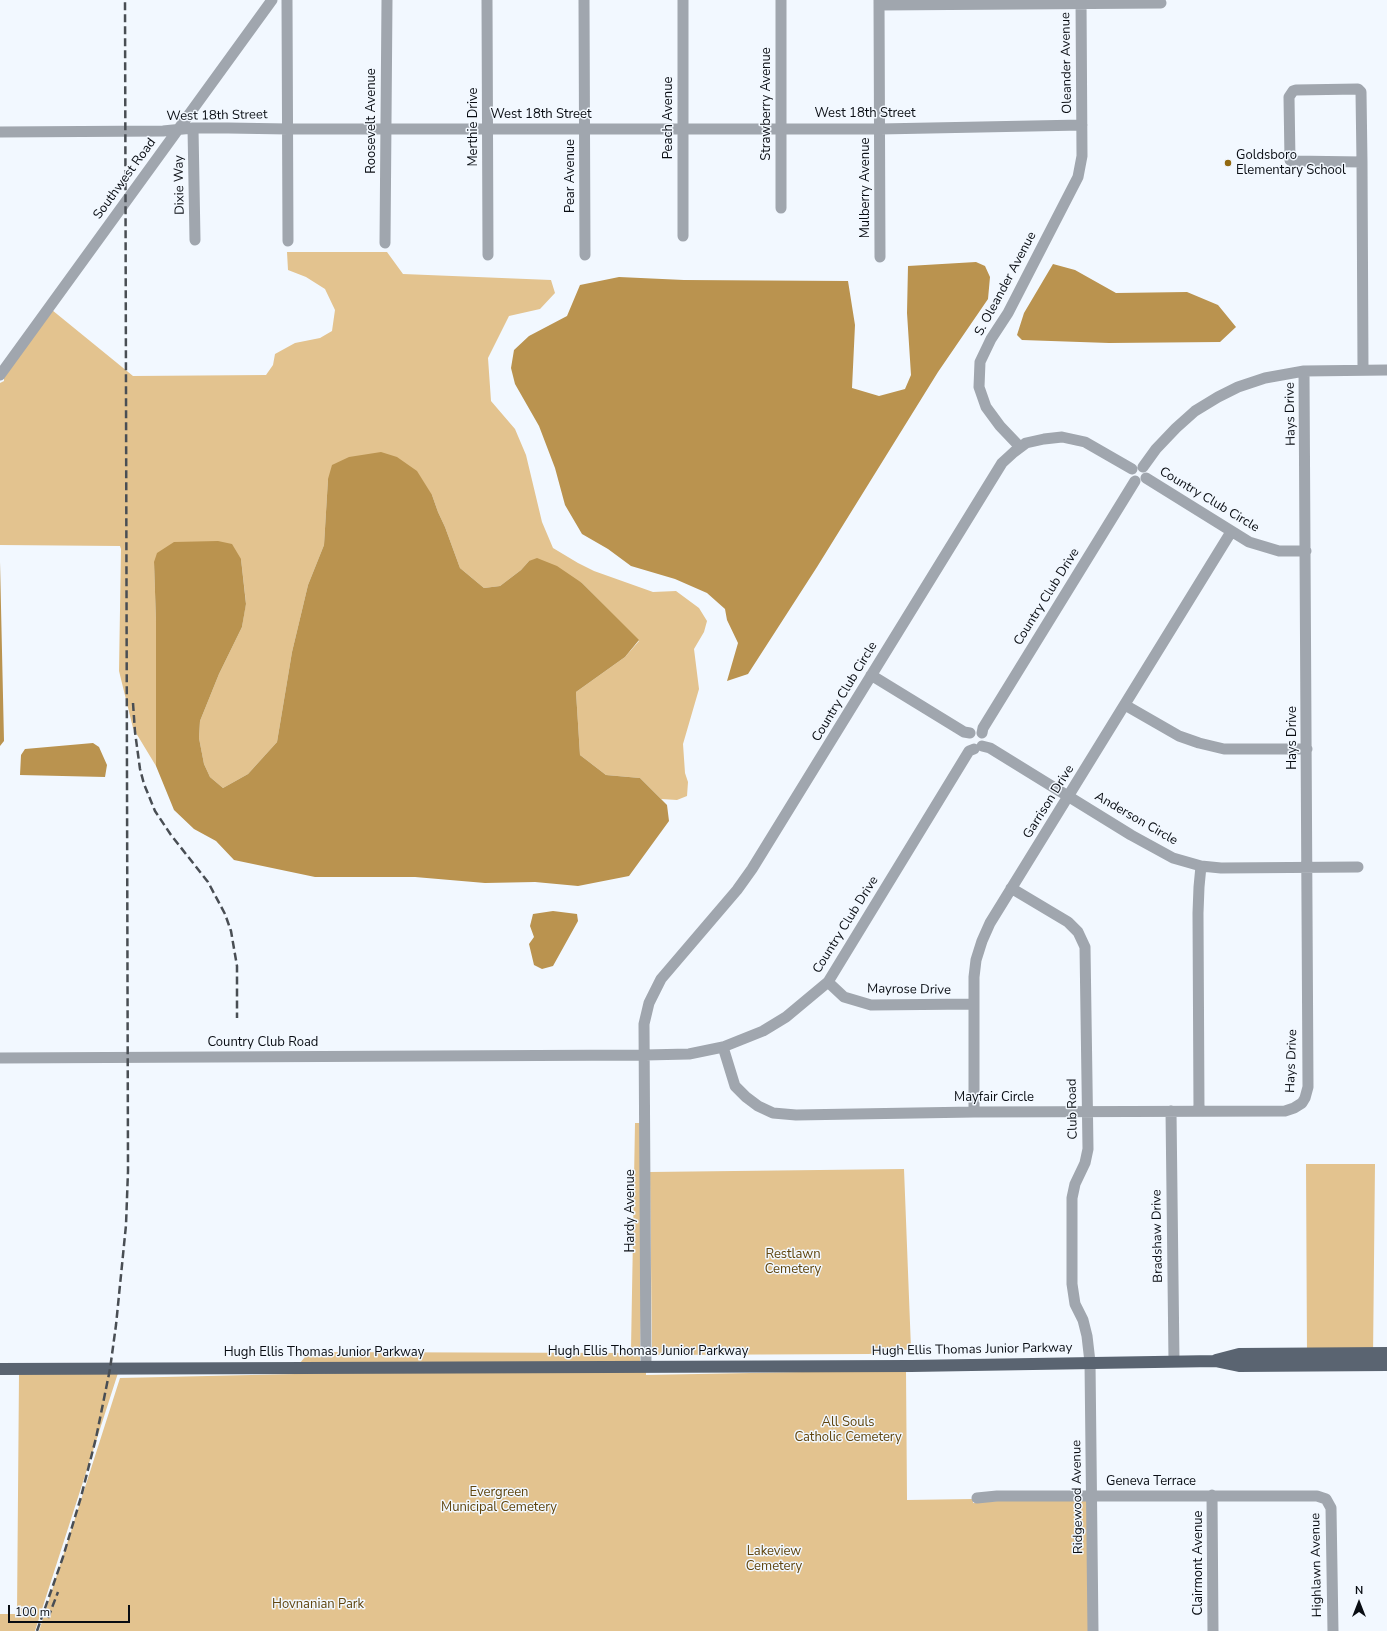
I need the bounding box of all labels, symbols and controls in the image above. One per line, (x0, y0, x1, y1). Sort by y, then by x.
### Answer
street label: Oleander Avenue (1058, 12, 1076, 114)
street label: Strawberry Avenue (759, 47, 775, 161)
street label: Roosevelt Avenue (364, 68, 380, 174)
street label: Peach Avenue (661, 77, 677, 159)
street label: Merthie Drive (466, 87, 482, 167)
street label: West 18th Street (815, 106, 915, 122)
street label: West 18th Street (166, 107, 268, 125)
street label: West 18th Street (491, 107, 591, 123)
street label: Southwest Road (90, 135, 160, 223)
street label: Mulberry Avenue (858, 138, 874, 238)
street label: Pear Avenue (563, 139, 579, 213)
place label: Goldsboro Elementary School (1236, 148, 1346, 179)
street label: Dixie Way (172, 155, 188, 215)
marker: Goldsboro Elementary School (1223, 158, 1233, 168)
street label: S. Oleander Avenue (972, 229, 1040, 339)
street label: Hays Drive (1283, 382, 1299, 446)
street label: Country Club Circle (1156, 464, 1262, 536)
street label: Country Club Drive (1011, 546, 1083, 648)
street label: Country Club Circle (809, 639, 881, 745)
street label: Hays Drive (1285, 706, 1301, 770)
street label: Garrison Drive (1020, 762, 1078, 842)
street label: Anderson Circle (1092, 789, 1180, 849)
street label: Country Club Drive (810, 874, 882, 976)
street label: Mayrose Drive (867, 981, 951, 999)
street label: Hays Drive (1283, 1029, 1301, 1093)
street label: Country Club Road (208, 1035, 318, 1051)
street label: Club Road (1065, 1078, 1081, 1140)
street label: Mayfair Circle (954, 1090, 1034, 1106)
street label: Hardy Avenue (623, 1169, 639, 1253)
street label: Bradshaw Drive (1149, 1189, 1167, 1283)
park label: Restlawn Cemetery (765, 1247, 821, 1278)
street label: Hugh Ellis Thomas Junior Parkway (872, 1340, 1072, 1360)
street label: Hugh Ellis Thomas Junior Parkway (548, 1344, 748, 1360)
street label: Hugh Ellis Thomas Junior Parkway (224, 1345, 424, 1361)
park label: All Souls Catholic Cemetery (794, 1415, 902, 1446)
street label: Ridgewood Avenue (1069, 1440, 1087, 1554)
street label: Geneva Terrace (1106, 1474, 1196, 1490)
park label: Evergreen Municipal Cemetery (441, 1485, 557, 1516)
street label: Clairmont Avenue (1191, 1510, 1207, 1616)
street label: Highlawn Avenue (1308, 1513, 1326, 1617)
park label: Lakeview Cemetery (746, 1544, 802, 1575)
north arrow (1339, 1583, 1379, 1623)
text: N (1355, 1583, 1363, 1598)
scale bar (10, 1597, 132, 1623)
park label: Hovnanian Park (272, 1597, 364, 1613)
text: 100 m (15, 1604, 50, 1620)

